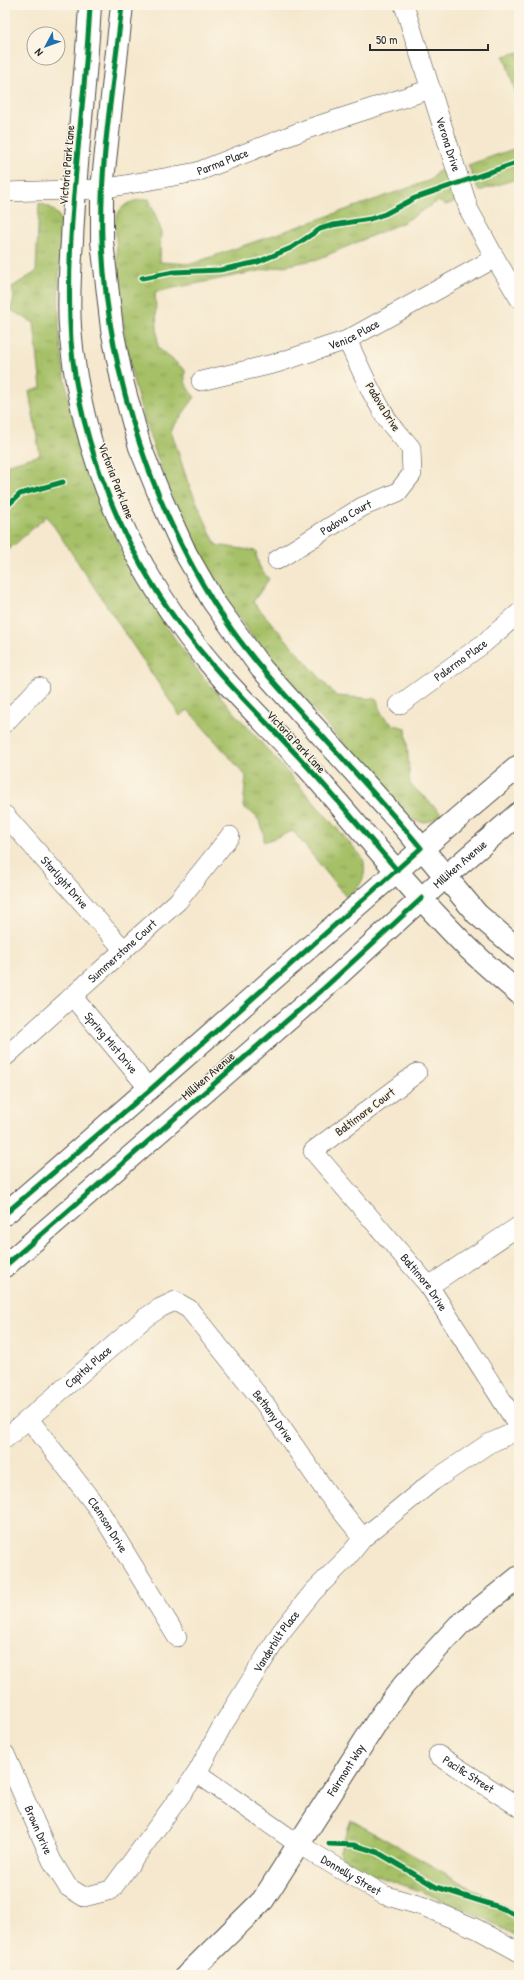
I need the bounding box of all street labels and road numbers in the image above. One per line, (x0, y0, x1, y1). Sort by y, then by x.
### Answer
street label: Verona Drive (432, 115, 465, 174)
street label: Victoria Park Lane (55, 124, 78, 206)
street label: Parma Place (194, 144, 251, 179)
street label: Venice Place (326, 315, 382, 354)
street label: Padova Drive (362, 379, 405, 435)
street label: Victoria Park Lane (94, 440, 139, 521)
street label: Padova Court (317, 495, 375, 539)
street label: Palermo Place (430, 635, 491, 685)
street label: Victoria Park Lane (263, 707, 330, 777)
street label: Milliken Avenue (429, 836, 490, 892)
street label: Starlight Drive (37, 852, 93, 912)
street label: Summerstone Court (84, 915, 161, 986)
street label: Spring Mist Drive (81, 1008, 142, 1077)
street label: Milliken Avenue (177, 1047, 238, 1104)
street label: Baltimore Court (331, 1083, 399, 1140)
street label: Baltimore Drive (397, 1250, 452, 1314)
street label: Capitol Place (61, 1341, 115, 1392)
street label: Bethany Drive (249, 1386, 298, 1446)
street label: Clemson Drive (84, 1493, 132, 1556)
street label: Vanderbilt Place (249, 1606, 303, 1676)
street label: Fairmont Way (322, 1740, 369, 1800)
street label: Pacific Street (440, 1751, 498, 1797)
street label: Brown Drive (21, 1803, 57, 1857)
street label: Donnelly Street (318, 1851, 385, 1900)

